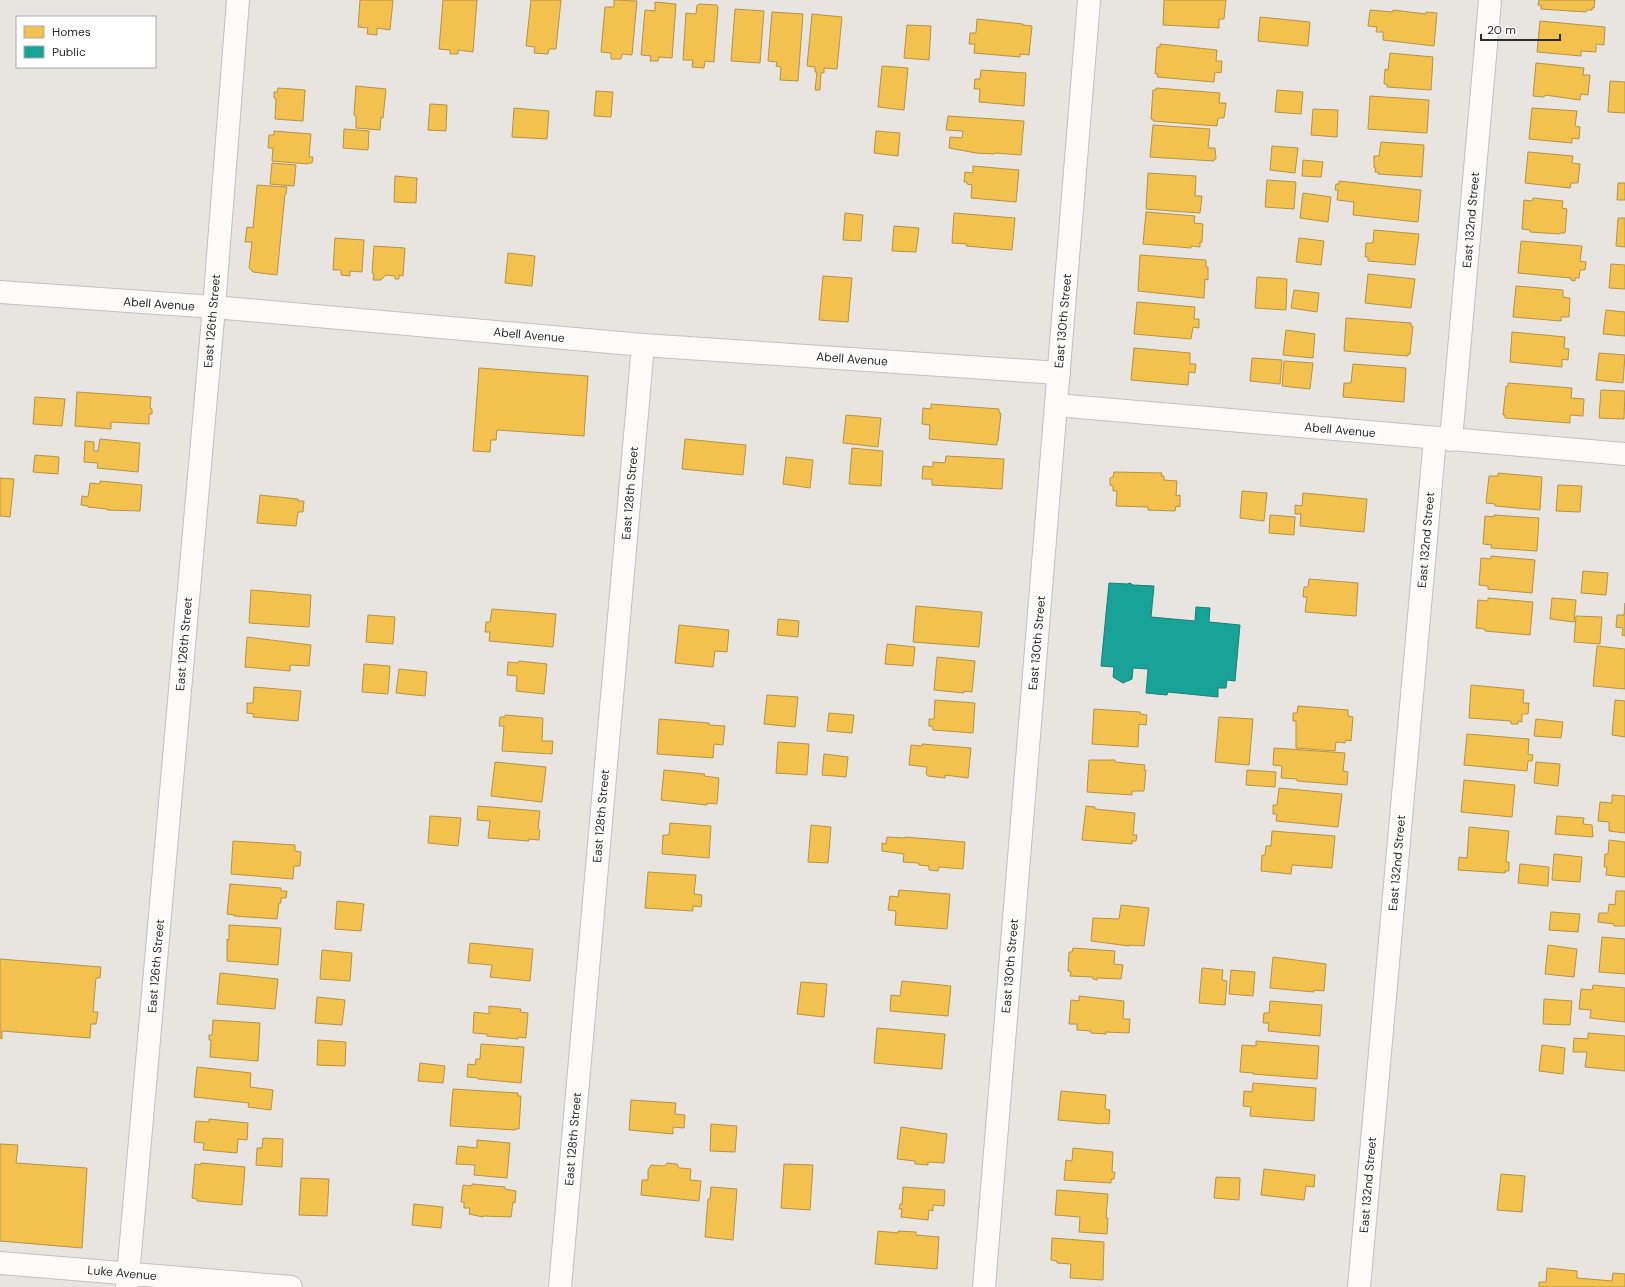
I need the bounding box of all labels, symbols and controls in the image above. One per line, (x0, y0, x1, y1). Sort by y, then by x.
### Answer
legend (16, 16, 156, 68)
scale bar (1481, 16, 1560, 42)
text: 20 m (1487, 22, 1516, 38)
text: Homes (52, 24, 91, 40)
text: Public (52, 44, 86, 60)
street label: East 132nd Street (1459, 171, 1483, 269)
street label: East 126th Street (200, 273, 224, 369)
street label: East 130th Street (1051, 273, 1075, 369)
street label: Abell Avenue (123, 294, 195, 314)
street label: Abell Avenue (493, 324, 566, 346)
street label: Abell Avenue (816, 349, 888, 369)
street label: Abell Avenue (1304, 419, 1377, 441)
street label: East 128th Street (618, 445, 642, 540)
street label: East 132nd Street (1414, 491, 1438, 589)
street label: East 130th Street (1025, 595, 1049, 691)
street label: East 126th Street (172, 596, 196, 692)
street label: East 128th Street (589, 768, 613, 863)
street label: East 132nd Street (1385, 814, 1409, 912)
street label: East 126th Street (144, 918, 168, 1014)
street label: East 130th Street (998, 918, 1022, 1014)
street label: East 128th Street (561, 1091, 585, 1186)
street label: East 132nd Street (1356, 1136, 1380, 1234)
street label: Luke Avenue (87, 1262, 158, 1284)

